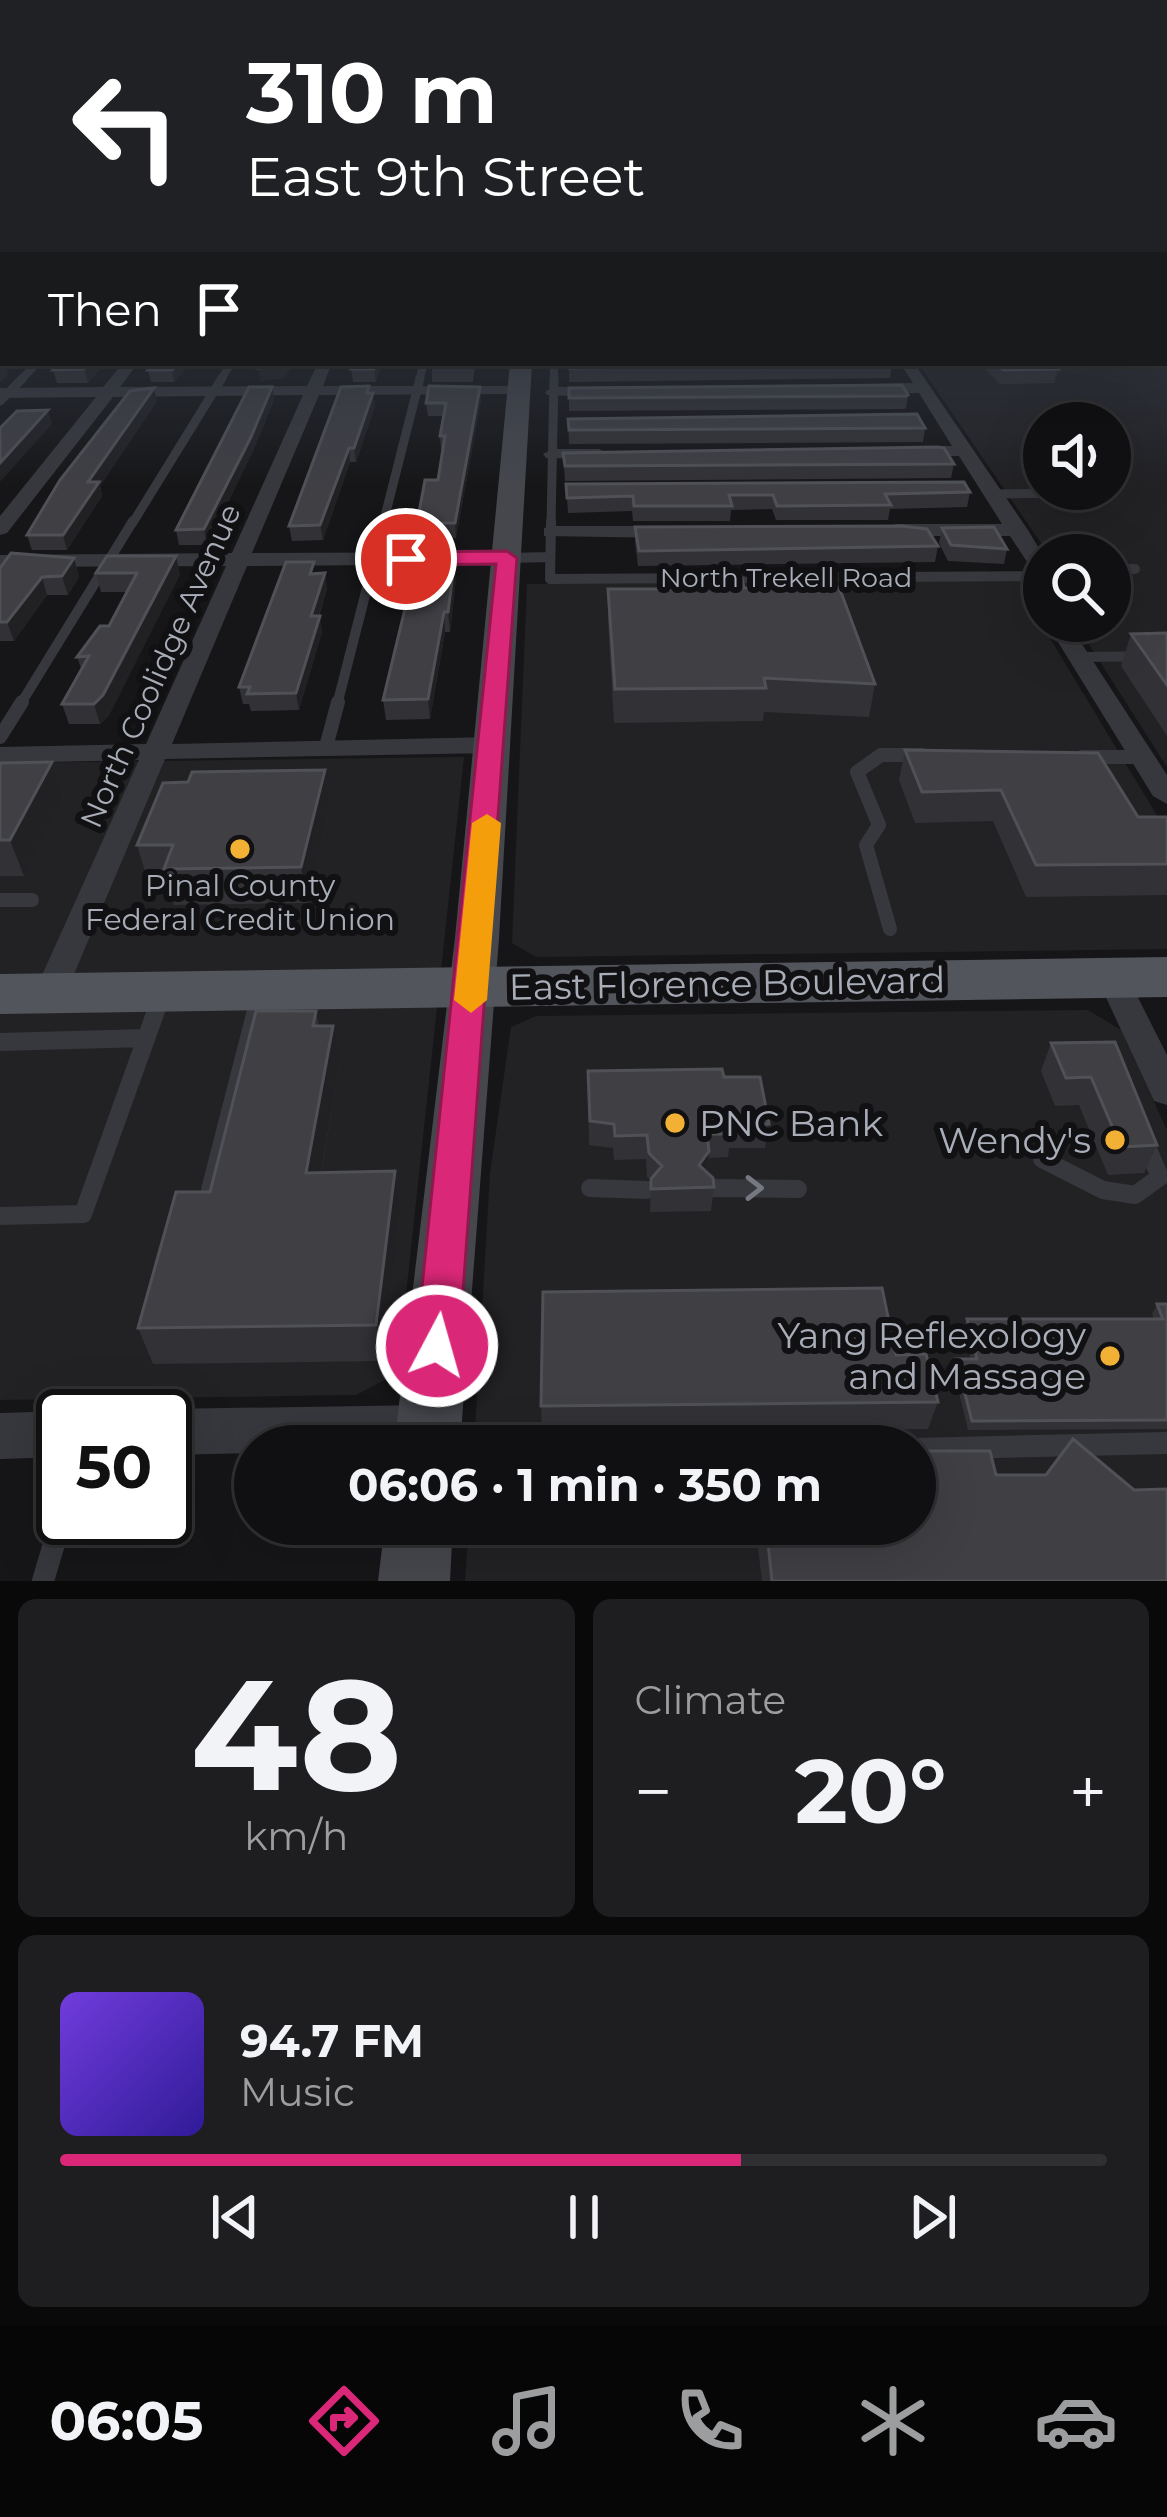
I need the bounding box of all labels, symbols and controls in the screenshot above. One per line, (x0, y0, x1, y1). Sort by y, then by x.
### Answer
text: 310 m (246, 42, 498, 144)
icon: left (48, 48, 204, 204)
text: East 9th Street (246, 144, 645, 210)
icon: arrive (186, 276, 252, 342)
text: Then (48, 282, 162, 337)
map controls (1023, 402, 1131, 642)
button: sound (1023, 402, 1131, 510)
street label: North Coolidge Avenue (72, 498, 249, 833)
pin (355, 508, 457, 610)
icon: arrive (373, 526, 439, 592)
button: search (1023, 534, 1131, 642)
street label: North Trekell Road (660, 561, 912, 594)
marker: Pinal County Federal Credit Union (227, 836, 253, 862)
place label: Pinal County Federal Credit Union (85, 867, 395, 938)
street label: East Florence Boulevard (508, 957, 946, 1009)
place label: PNC Bank (699, 1101, 883, 1145)
marker: PNC Bank (662, 1110, 688, 1136)
place label: Wendy's (938, 1118, 1091, 1162)
marker: Wendy's (1102, 1127, 1128, 1153)
one-way arrow (746, 1175, 764, 1201)
position arrow (374, 1283, 500, 1409)
place label: Yang Reflexology and Massage (777, 1313, 1086, 1398)
marker: Yang Reflexology and Massage (1097, 1343, 1123, 1369)
speed limit sign: 50 (36, 1389, 192, 1545)
text: 06:06 · 1 min · 350 m (348, 1457, 822, 1512)
text: 48 (190, 1639, 402, 1829)
text: Climate (635, 1676, 786, 1724)
text: 20° (795, 1736, 947, 1846)
text: − (635, 1751, 672, 1832)
text: + (1069, 1751, 1107, 1832)
text: km/h (244, 1812, 348, 1860)
text: 94.7 FM (240, 2013, 424, 2068)
text: Music (240, 2068, 355, 2116)
icon: previous (202, 2184, 268, 2250)
icon: pause (551, 2184, 617, 2250)
icon: next (900, 2184, 966, 2250)
icon: directions (302, 2379, 386, 2463)
icon: music (485, 2379, 569, 2463)
icon: phone (668, 2379, 752, 2463)
icon: climate (851, 2379, 935, 2463)
icon: car (1034, 2379, 1118, 2463)
text: 06:05 (49, 2388, 203, 2454)

